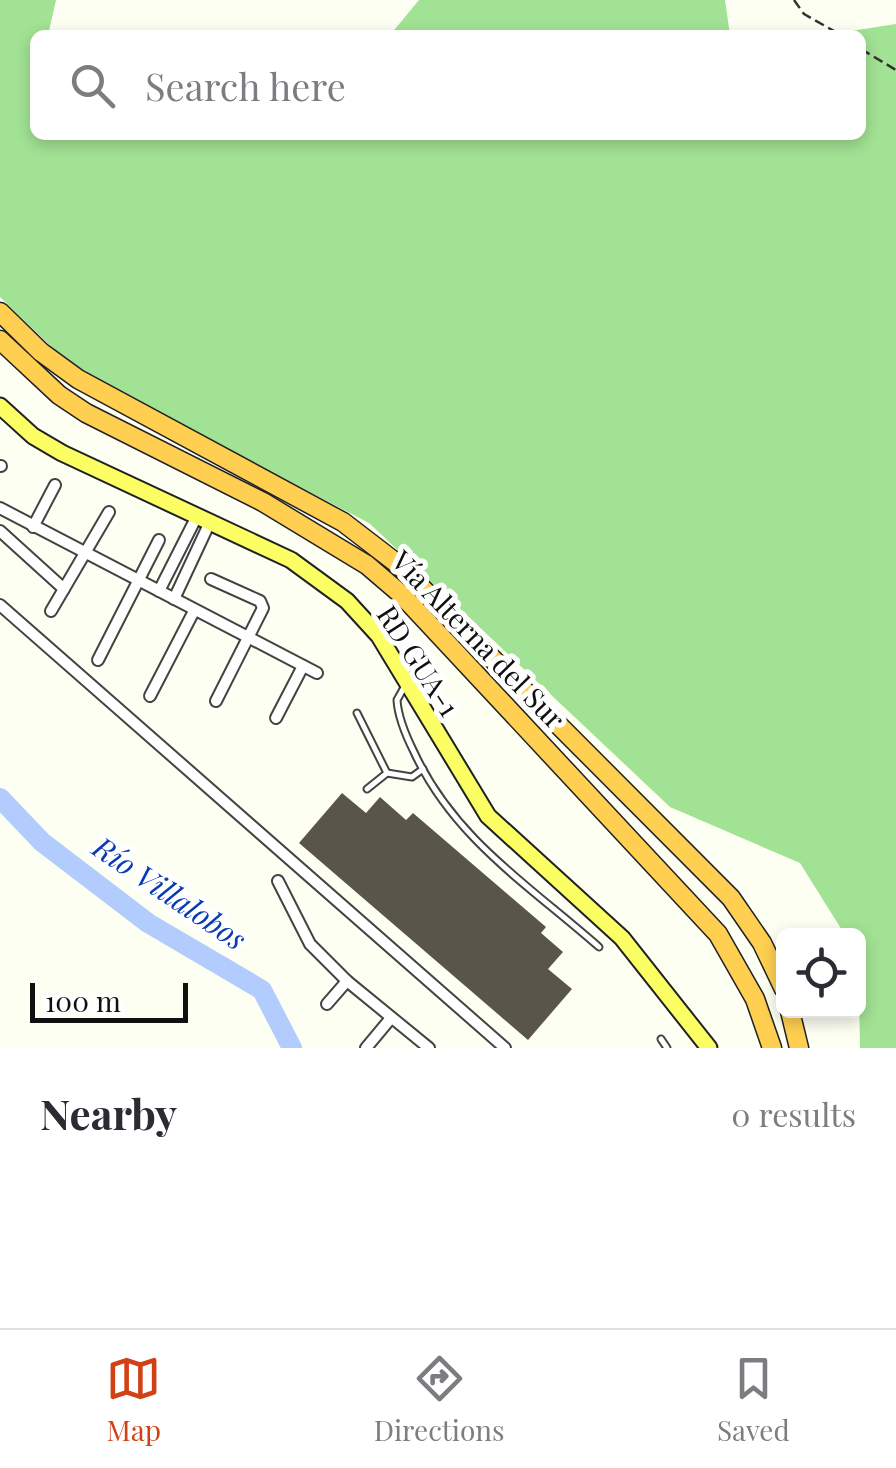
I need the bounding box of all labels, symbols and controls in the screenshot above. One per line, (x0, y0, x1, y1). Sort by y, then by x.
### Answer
search box (30, 30, 866, 140)
icon: search (65, 58, 120, 113)
text: Search here (145, 60, 346, 111)
street label: Vía Alterna del Sur (384, 541, 574, 736)
street label: RD GUA-1 (370, 598, 469, 723)
water label: Río Villalobos (85, 826, 254, 958)
map controls (776, 928, 866, 1018)
button: locate (776, 928, 866, 1018)
scale bar (30, 978, 188, 1023)
text: 100 m (45, 982, 121, 1019)
text: Nearby (40, 1085, 177, 1141)
text: 0 results (731, 1092, 856, 1135)
tab: Map (106, 1351, 161, 1448)
tab: Directions (374, 1351, 505, 1448)
tab: Saved (717, 1351, 790, 1448)

